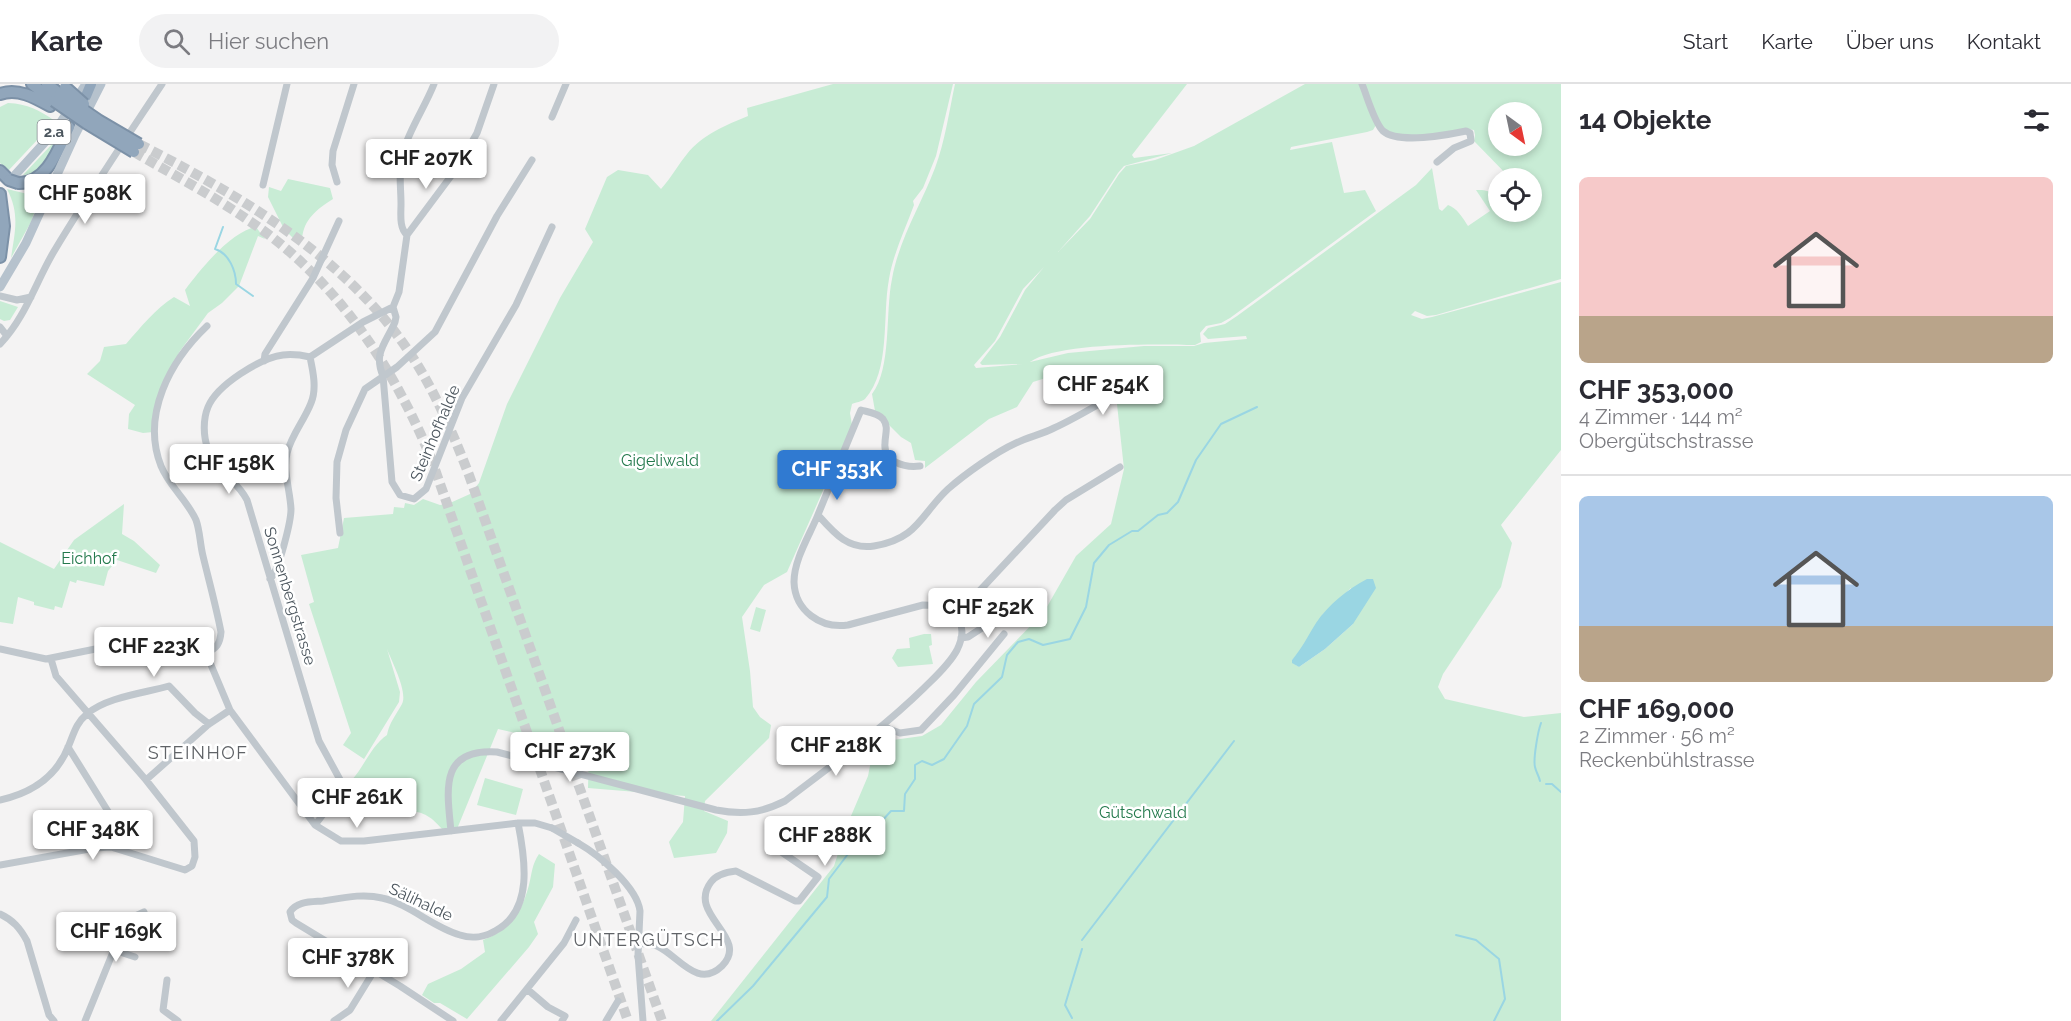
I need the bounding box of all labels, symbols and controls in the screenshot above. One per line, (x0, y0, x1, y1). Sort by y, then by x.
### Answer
search box (139, 14, 559, 68)
text: Karte (30, 25, 103, 58)
icon: search (160, 25, 193, 58)
text: Hier suchen (208, 28, 329, 54)
text: Start (1683, 29, 1728, 54)
text: Karte (1761, 29, 1813, 54)
text: Über uns (1846, 29, 1934, 54)
text: Kontakt (1967, 29, 2041, 54)
north arrow (1488, 102, 1542, 156)
map controls (1488, 102, 1542, 222)
icon: filters (2020, 104, 2053, 137)
text: 14 Objekte (1579, 105, 1711, 135)
road number: 2.a (38, 120, 70, 144)
pin: CHF 207K (364, 139, 488, 190)
text: CHF 207K (380, 146, 472, 170)
button: locate (1488, 168, 1542, 222)
pin: CHF 508K (23, 174, 147, 225)
text: CHF 508K (38, 181, 132, 205)
icon: home (1762, 216, 1870, 324)
pin: CHF 254K (1041, 365, 1165, 416)
text: CHF 254K (1057, 372, 1149, 396)
text: CHF 353,000 (1579, 375, 1734, 405)
street label: Steinhofhalde (406, 382, 464, 484)
text: 4 Zimmer · 144 m² (1579, 405, 1743, 429)
text: Obergütschstrasse (1579, 429, 1753, 453)
pin: CHF 158K (167, 444, 291, 495)
pin: CHF 353K (775, 450, 899, 501)
text: CHF 158K (184, 451, 274, 475)
park label: Gigeliwald (621, 451, 699, 470)
text: CHF 353K (791, 457, 883, 481)
street label: Sonnenbergstrasse (260, 525, 320, 667)
icon: home (1762, 535, 1870, 643)
park label: Eichhof (61, 549, 117, 568)
pin: CHF 252K (926, 588, 1050, 639)
text: CHF 252K (942, 595, 1034, 619)
pin: CHF 223K (92, 627, 216, 678)
text: CHF 223K (108, 634, 200, 658)
text: CHF 169,000 (1579, 694, 1735, 724)
text: 2 Zimmer · 56 m² (1579, 724, 1735, 748)
pin: CHF 218K (774, 726, 898, 777)
pin: CHF 273K (508, 732, 632, 783)
text: CHF 218K (790, 733, 882, 757)
text: CHF 273K (524, 739, 616, 763)
district label: STEINHOF (148, 742, 248, 763)
text: Reckenbühlstrasse (1579, 748, 1755, 772)
pin: CHF 261K (295, 778, 419, 829)
text: CHF 261K (311, 785, 403, 809)
park label: Gütschwald (1099, 803, 1187, 822)
pin: CHF 348K (31, 810, 155, 861)
pin: CHF 288K (763, 816, 887, 867)
text: CHF 348K (47, 817, 139, 841)
text: CHF 288K (778, 823, 872, 847)
street label: Sälihalde (386, 879, 456, 925)
pin: CHF 169K (54, 912, 178, 963)
text: CHF 169K (70, 919, 162, 943)
district label: UNTERGÜTSCH (573, 929, 725, 950)
pin: CHF 378K (286, 938, 410, 989)
text: CHF 378K (302, 945, 394, 969)

